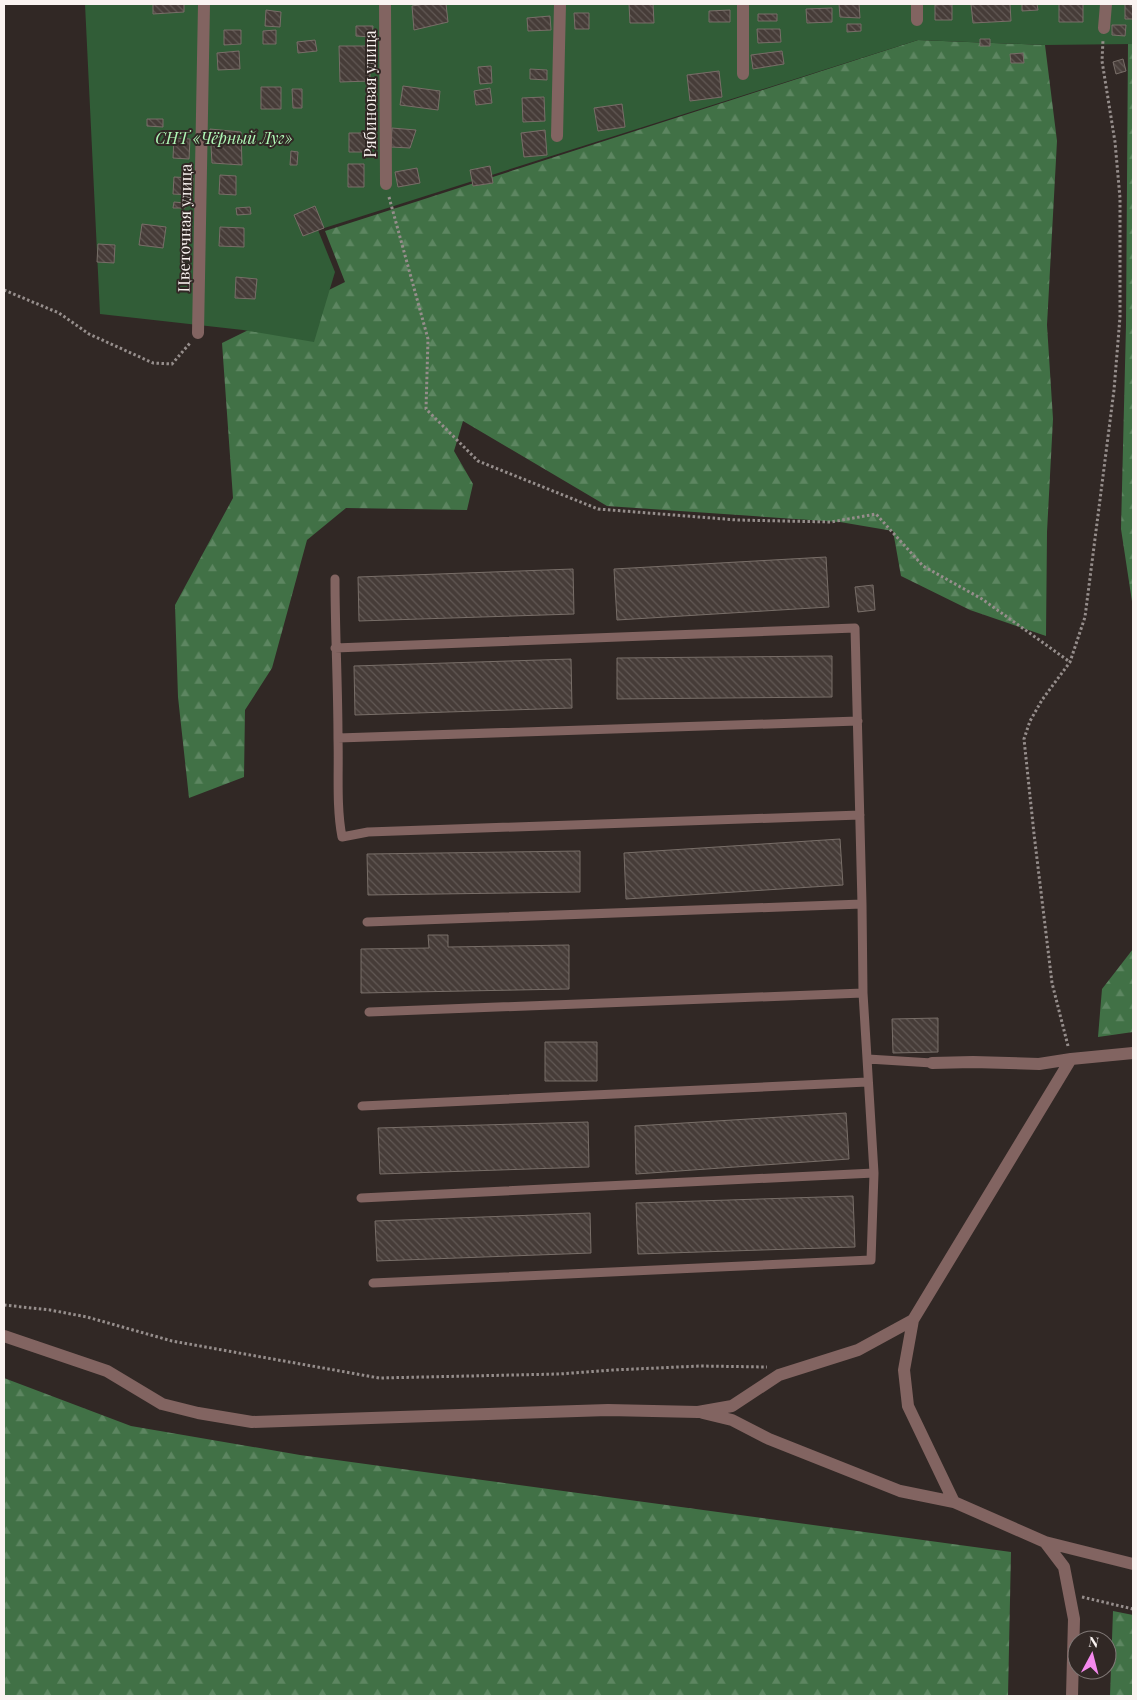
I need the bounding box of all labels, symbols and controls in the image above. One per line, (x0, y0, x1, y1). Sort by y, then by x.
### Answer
street label: Рябиновая улица (359, 30, 380, 158)
park label: СНТ «Чёрный Луг» (155, 127, 293, 148)
street label: Цветочная улица (172, 163, 196, 292)
north arrow (1067, 1630, 1117, 1680)
text: N (1087, 1632, 1100, 1652)

